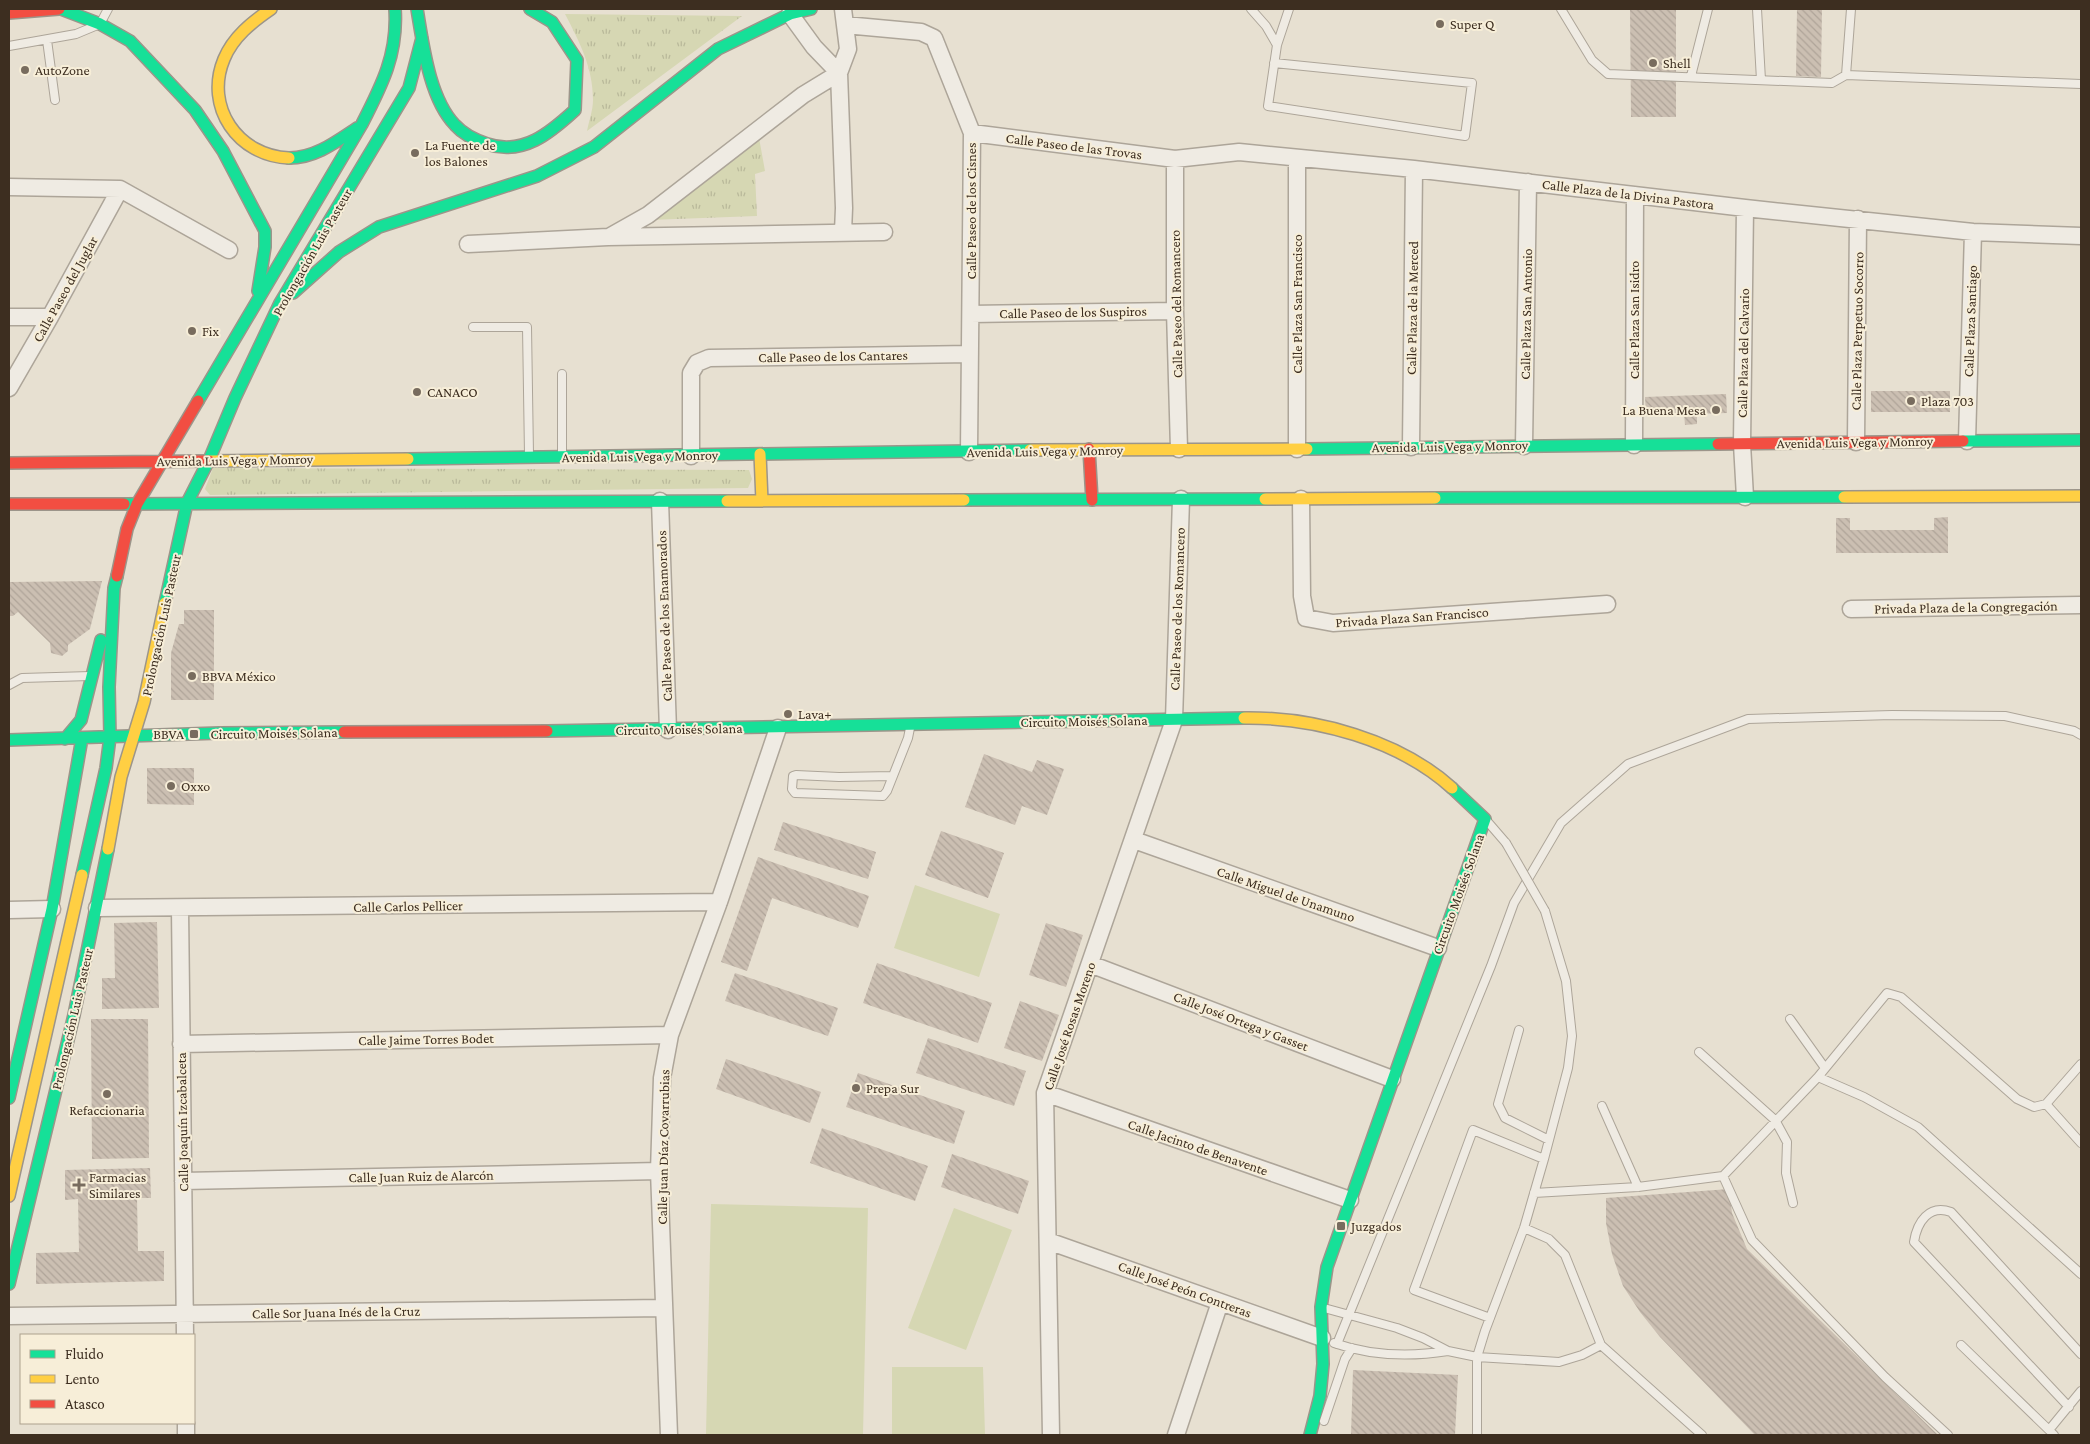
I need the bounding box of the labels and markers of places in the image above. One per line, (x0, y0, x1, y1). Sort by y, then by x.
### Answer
place label: Super Q (1450, 16, 1495, 32)
marker: Super Q (1434, 18, 1446, 30)
place label: Shell (1663, 55, 1691, 71)
marker: Shell (1647, 57, 1659, 69)
place label: AutoZone (35, 62, 90, 78)
marker: AutoZone (19, 64, 31, 76)
place label: La Fuente de los Balones (425, 137, 496, 169)
marker: La Fuente de los Balones (409, 147, 421, 159)
place label: Fix (202, 323, 219, 339)
marker: Fix (186, 325, 198, 337)
place label: CANACO (427, 384, 478, 400)
marker: CANACO (411, 386, 423, 398)
place label: Plaza 703 (1921, 393, 1974, 409)
marker: Plaza 703 (1905, 395, 1917, 407)
place label: La Buena Mesa (1622, 402, 1707, 418)
marker: La Buena Mesa (1710, 404, 1722, 416)
place label: BBVA México (202, 668, 276, 684)
marker: BBVA México (186, 670, 198, 682)
place label: Lava+ (798, 706, 832, 722)
marker: Lava+ (782, 708, 794, 720)
place label: BBVA (153, 726, 184, 742)
marker: BBVA (188, 728, 200, 740)
place label: Oxxo (181, 778, 210, 794)
marker: Oxxo (165, 780, 177, 792)
place label: Prepa Sur (866, 1080, 919, 1096)
marker: Prepa Sur (850, 1082, 862, 1094)
marker: Refaccionaria (101, 1088, 113, 1100)
place label: Refaccionaria (69, 1102, 145, 1118)
place label: Farmacias Similares (89, 1169, 146, 1201)
marker: Farmacias Similares (73, 1179, 85, 1191)
place label: Juzgados (1349, 1218, 1402, 1234)
marker: Juzgados (1335, 1220, 1347, 1232)

